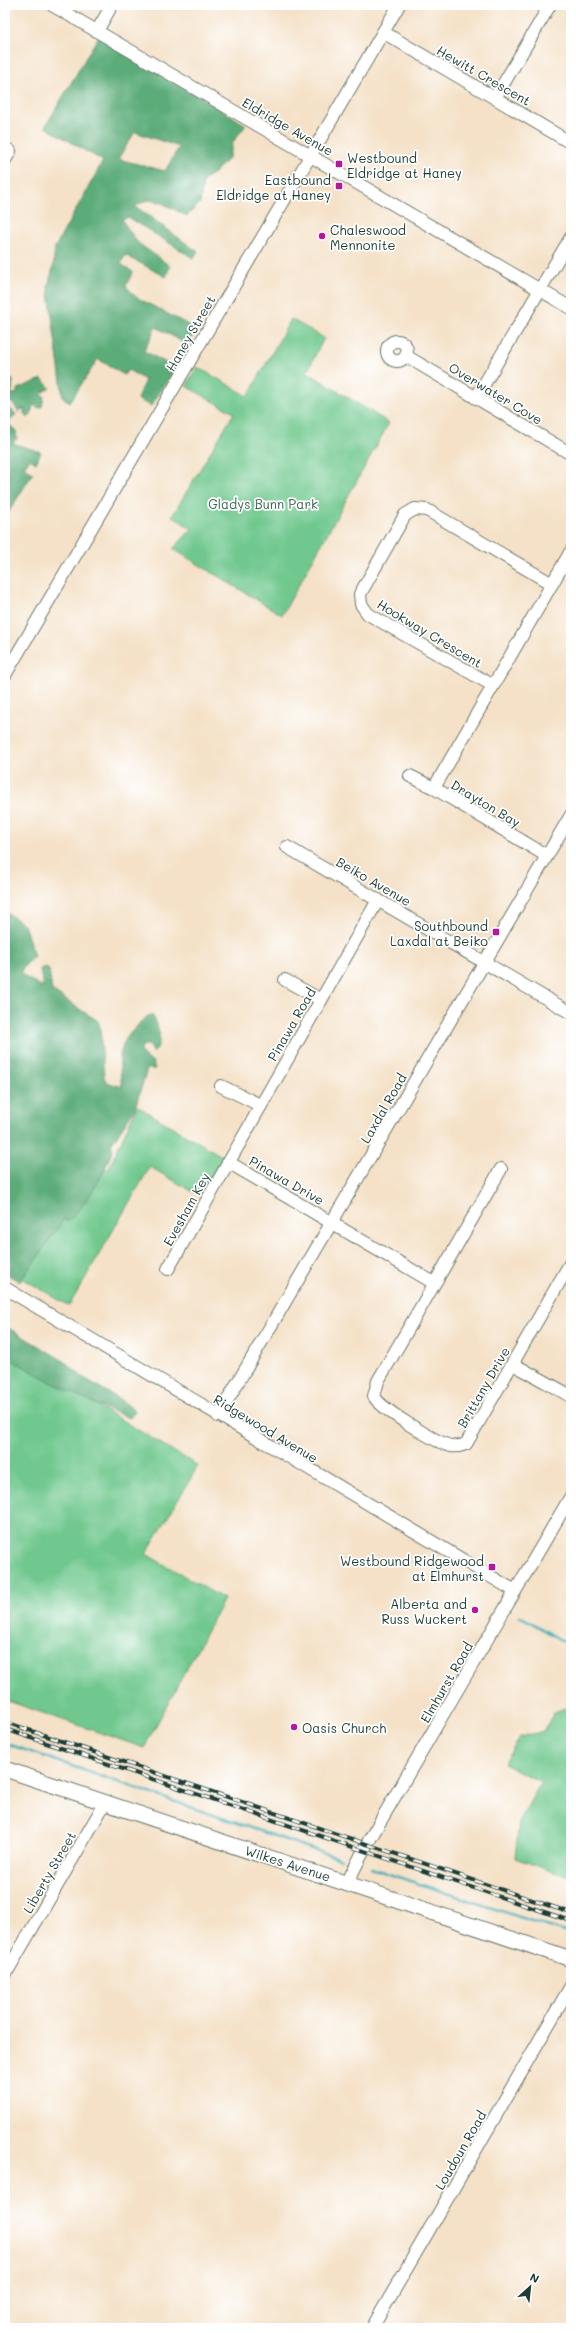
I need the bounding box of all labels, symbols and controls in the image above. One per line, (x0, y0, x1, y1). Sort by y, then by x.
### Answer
street label: Hewitt Crescent (434, 41, 534, 109)
street label: Eldridge Avenue (239, 93, 337, 159)
place label: Westbound Eldridge at Haney (347, 149, 462, 181)
marker: Westbound Eldridge at Haney (334, 159, 344, 169)
place label: Eastbound Eldridge at Haney (216, 171, 331, 203)
marker: Eastbound Eldridge at Haney (334, 181, 344, 191)
place label: Chaleswood Mennonite (330, 221, 406, 253)
marker: Chaleswood Mennonite (317, 231, 327, 241)
street label: Haney Street (161, 292, 219, 374)
street label: Overwater Cove (446, 358, 546, 428)
park label: Gladys Bunn Park (208, 495, 318, 512)
street label: Hookway Crescent (374, 595, 486, 671)
street label: Drayton Bay (448, 776, 524, 831)
street label: Beiko Avenue (333, 853, 415, 909)
place label: Southbound Laxdal at Beiko (390, 917, 488, 949)
marker: Southbound Laxdal at Beiko (491, 927, 501, 937)
street label: Pinawa Road (263, 984, 319, 1064)
street label: Laxdal Road (356, 1070, 410, 1146)
street label: Pinawa Drive (246, 1152, 328, 1208)
street label: Evesham Key (159, 1169, 213, 1249)
street label: Brittany Drive (453, 1344, 513, 1430)
street label: Ridgewood Avenue (211, 1390, 321, 1466)
place label: Westbound Ridgewood at Elmhurst (340, 1552, 484, 1584)
marker: Westbound Ridgewood at Elmhurst (487, 1562, 497, 1572)
place label: Alberta and Russ Wuckert (381, 1595, 467, 1627)
marker: Alberta and Russ Wuckert (470, 1605, 480, 1615)
street label: Elmhurst Road (416, 1639, 476, 1725)
place label: Oasis Church (302, 1719, 386, 1736)
marker: Oasis Church (289, 1722, 299, 1732)
street label: Liberty Street (19, 1828, 79, 1916)
street label: Wilkes Avenue (243, 1841, 333, 1885)
street label: Loudoun Road (431, 2107, 489, 2193)
north arrow (510, 2267, 550, 2307)
text: N (528, 2269, 542, 2286)

